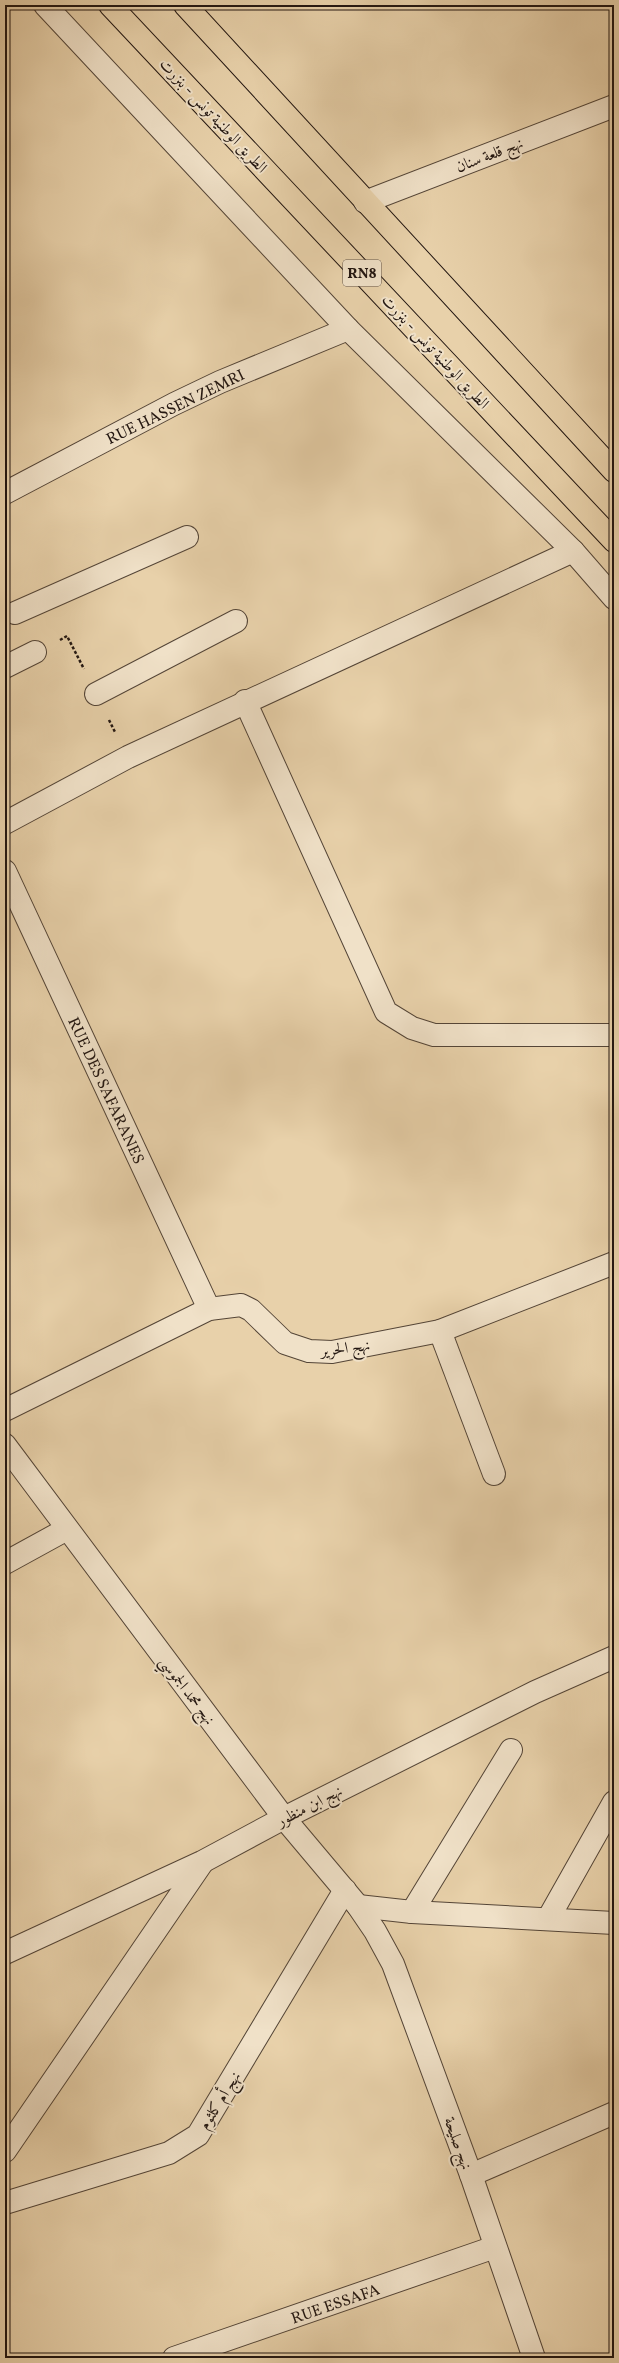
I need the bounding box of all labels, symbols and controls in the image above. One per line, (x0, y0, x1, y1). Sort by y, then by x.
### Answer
street label: الطريق الوطنية تونس - بنزرت (154, 54, 272, 178)
street label: نهج قلعة سنان (453, 133, 527, 181)
road number: RN8 (343, 260, 381, 286)
street label: الطريق الوطنية تونس - بنزرت (376, 290, 494, 414)
street label: RUE HASSEN ZEMRI (103, 365, 249, 451)
street label: RUE DES SAFARANES (61, 1014, 149, 1168)
street label: نهج الحرير (317, 1335, 372, 1365)
street label: نهج محمد الجموسي (151, 1652, 220, 1732)
street label: نهج ابن منظور (271, 1781, 348, 1835)
street label: نهج أم كلثوم (192, 2067, 249, 2136)
street label: نهج صليحة (436, 2114, 477, 2174)
street label: RUE ESSAFA (288, 2279, 383, 2330)

